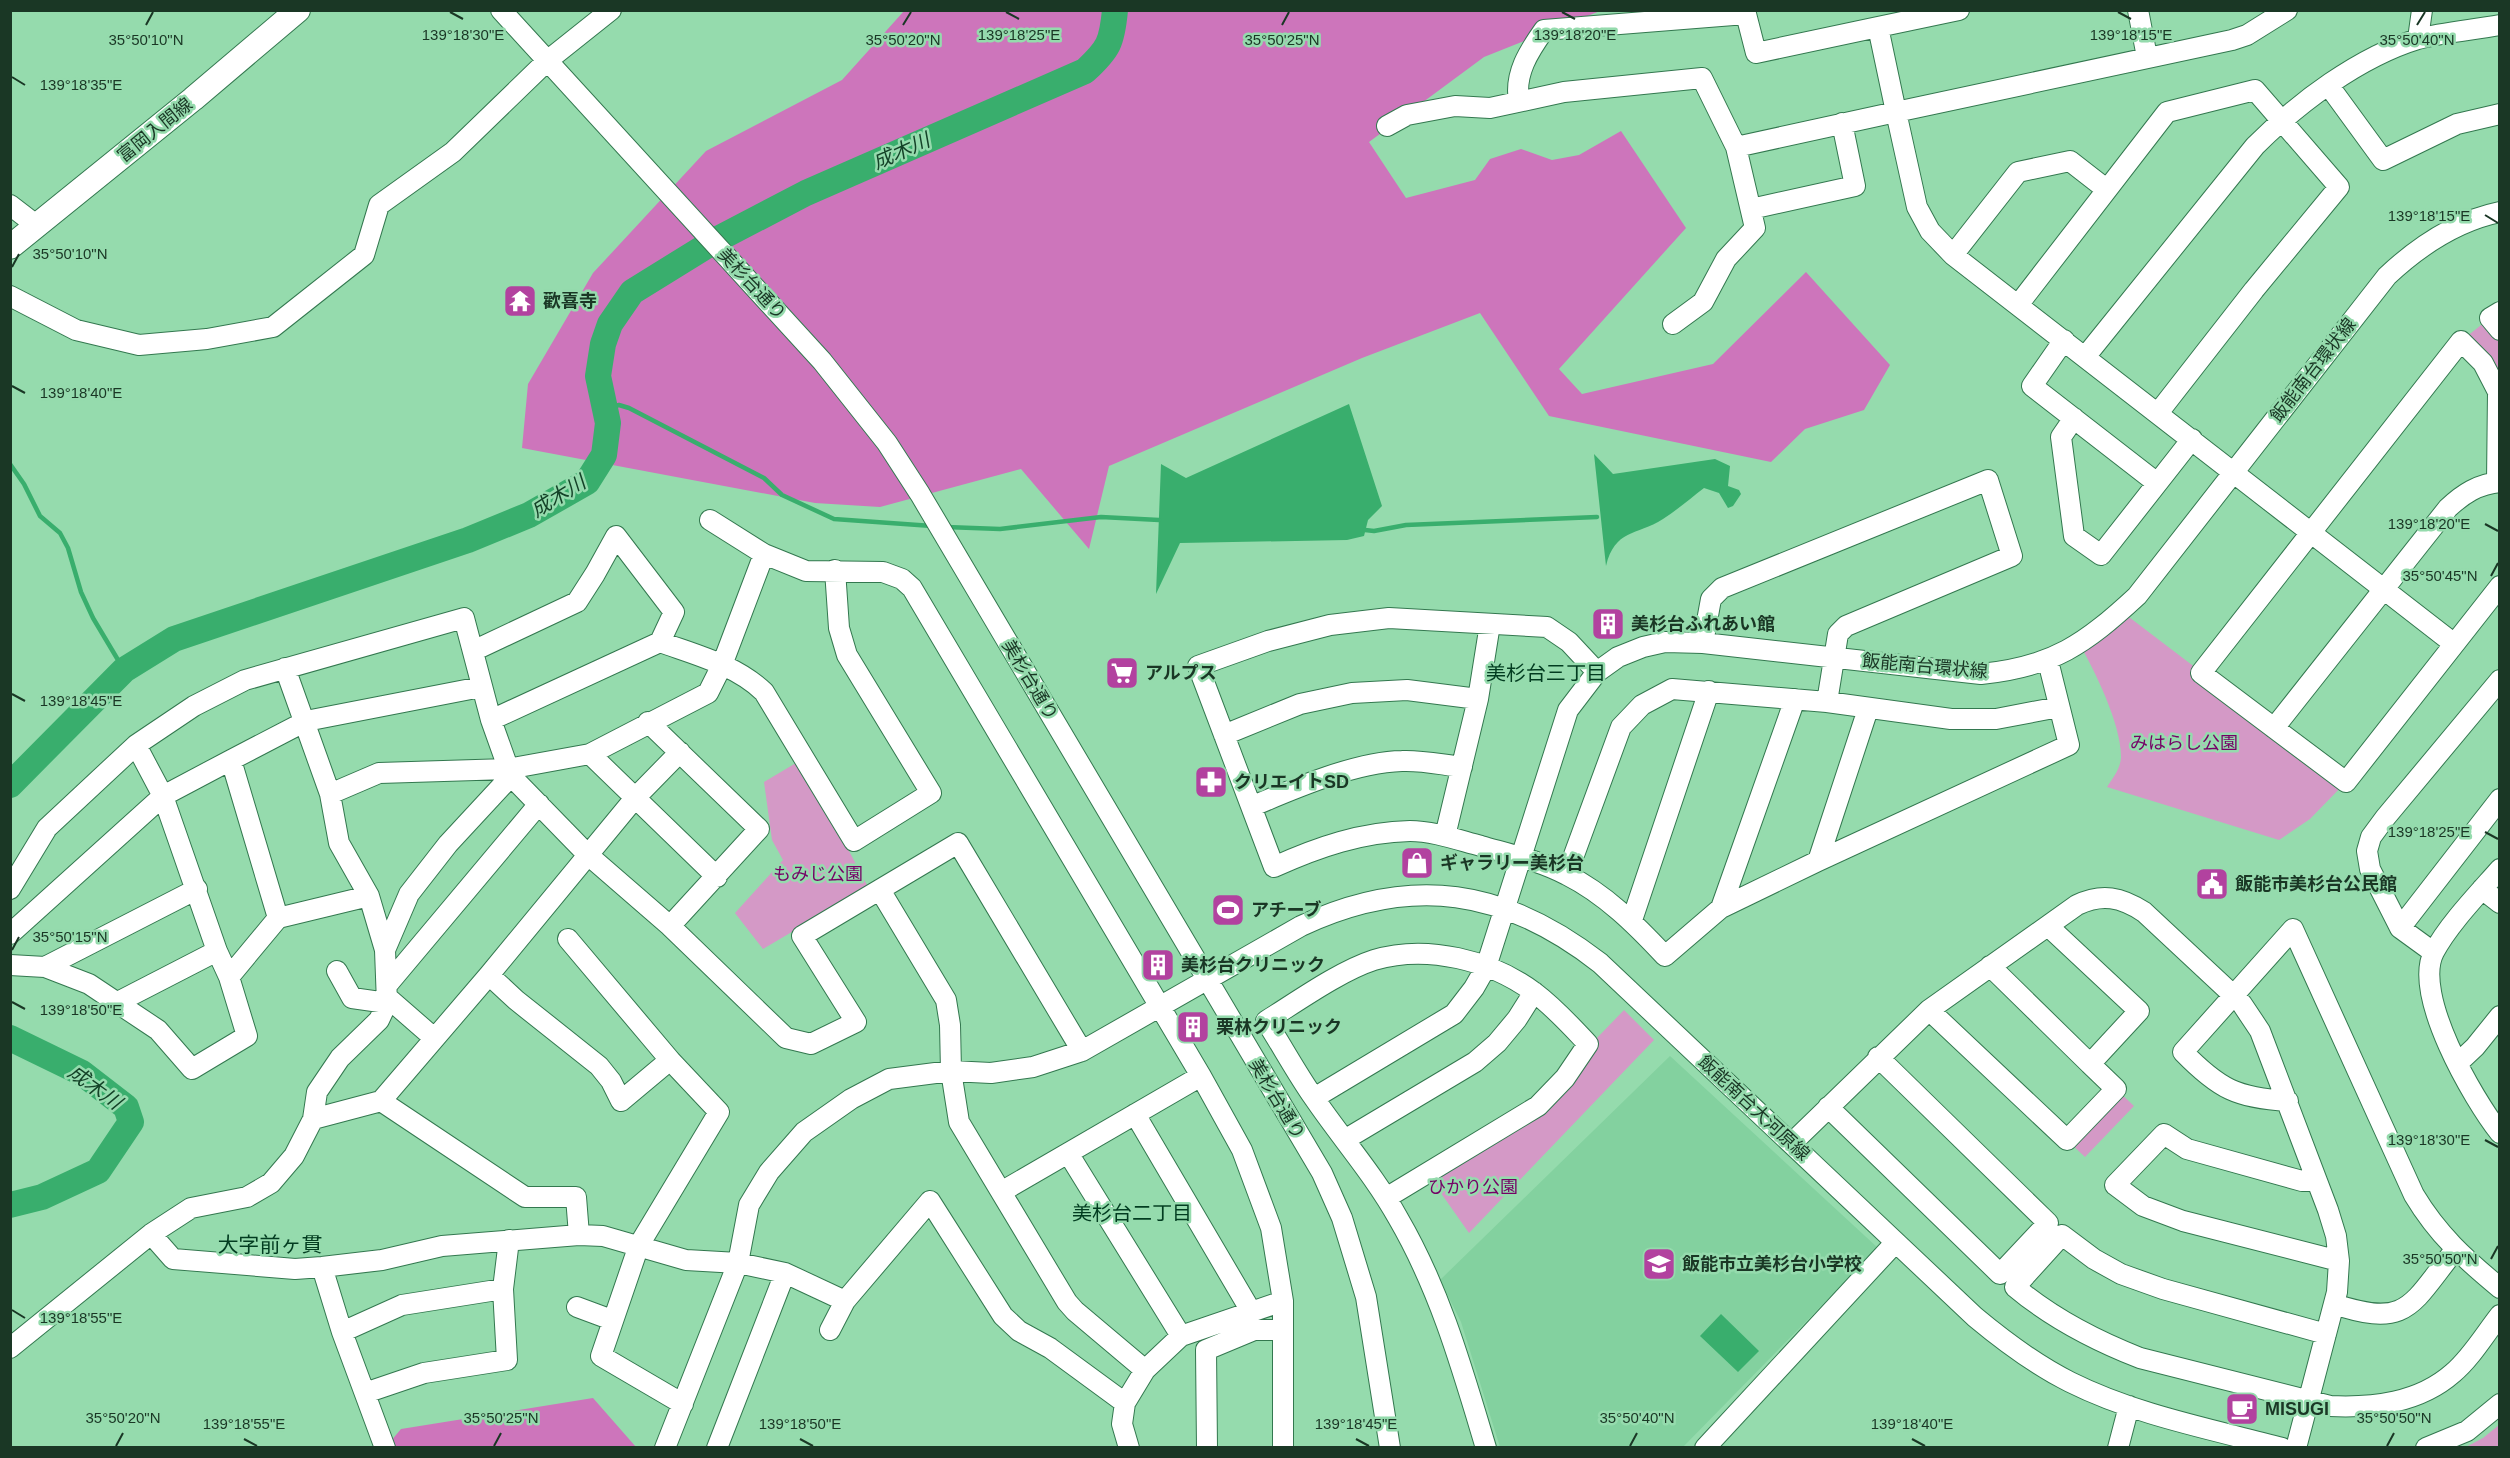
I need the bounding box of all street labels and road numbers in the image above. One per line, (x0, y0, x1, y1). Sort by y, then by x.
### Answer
street label: 富岡入間線 (114, 94, 196, 166)
street label: 美杉台通り (714, 244, 790, 324)
street label: 飯能南台環状線 (2266, 314, 2360, 426)
street label: 美杉台通り (998, 636, 1062, 724)
street label: 飯能南台環状線 (1861, 651, 1989, 681)
street label: 飯能南台大河原線 (1695, 1052, 1813, 1164)
street label: 美杉台通り (1245, 1055, 1309, 1143)

